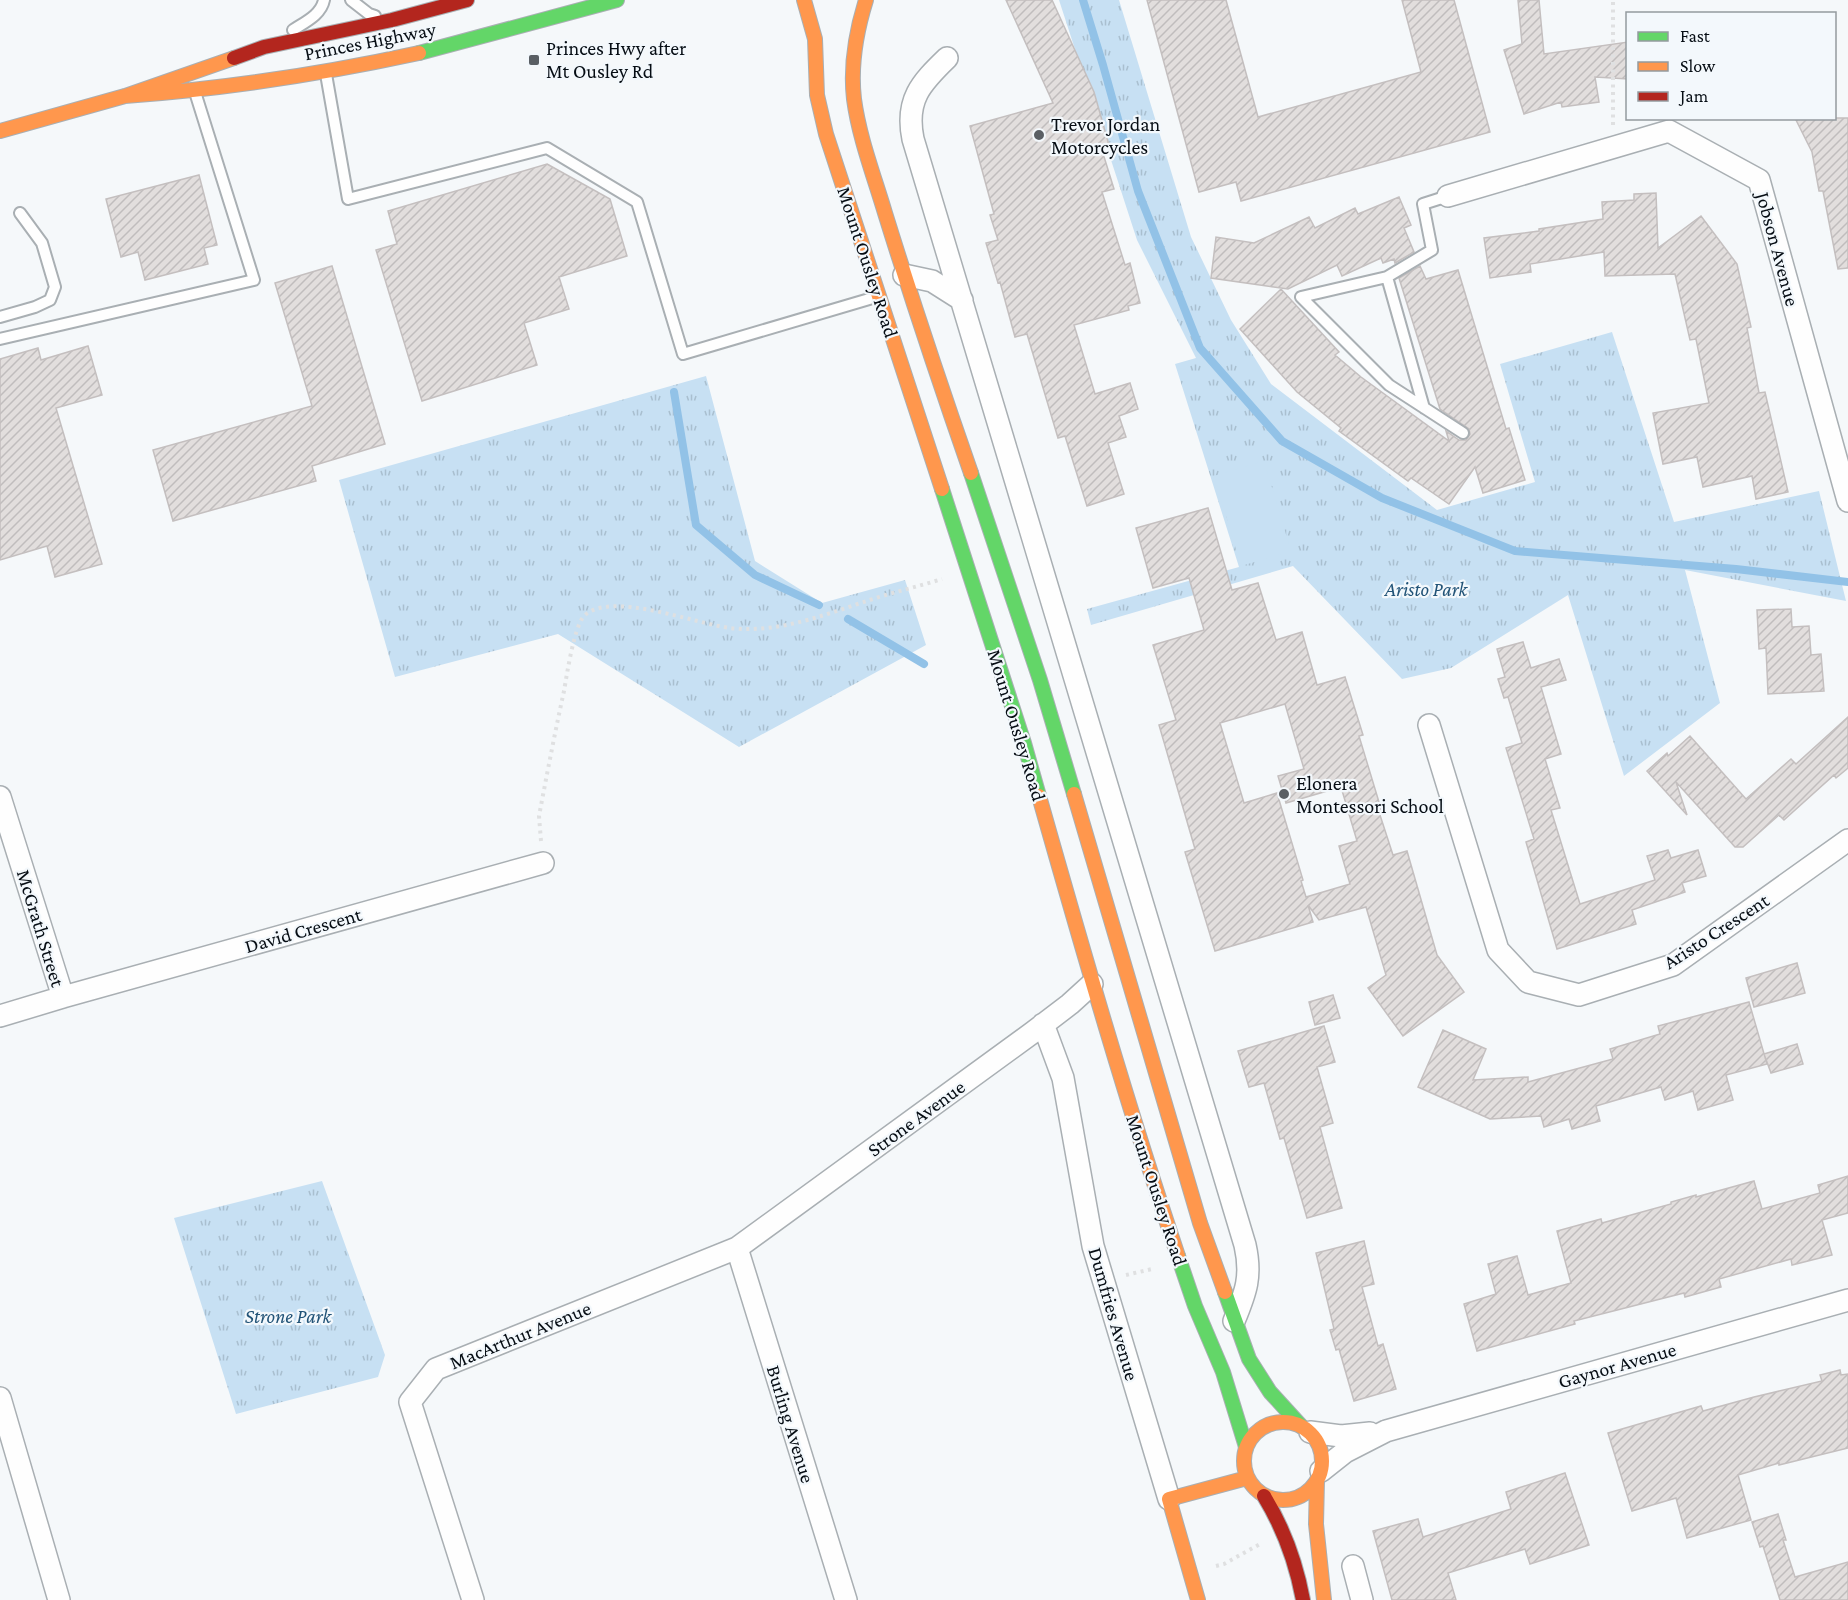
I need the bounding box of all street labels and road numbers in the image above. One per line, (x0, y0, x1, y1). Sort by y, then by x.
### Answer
street label: Princes Highway (302, 17, 439, 66)
street label: Mount Ousley Road (832, 184, 903, 341)
street label: Jobson Avenue (1751, 188, 1804, 309)
street label: Mount Ousley Road (982, 646, 1051, 804)
street label: McGrath Street (13, 867, 69, 990)
street label: Aristo Crescent (1659, 889, 1773, 973)
street label: David Crescent (242, 903, 364, 957)
street label: Strone Avenue (863, 1075, 969, 1161)
street label: Mount Ousley Road (1121, 1112, 1192, 1269)
street label: Dumfries Avenue (1084, 1245, 1144, 1383)
street label: MacArthur Avenue (446, 1297, 594, 1373)
street label: Gaynor Avenue (1556, 1338, 1679, 1393)
street label: Burling Avenue (762, 1362, 819, 1486)

